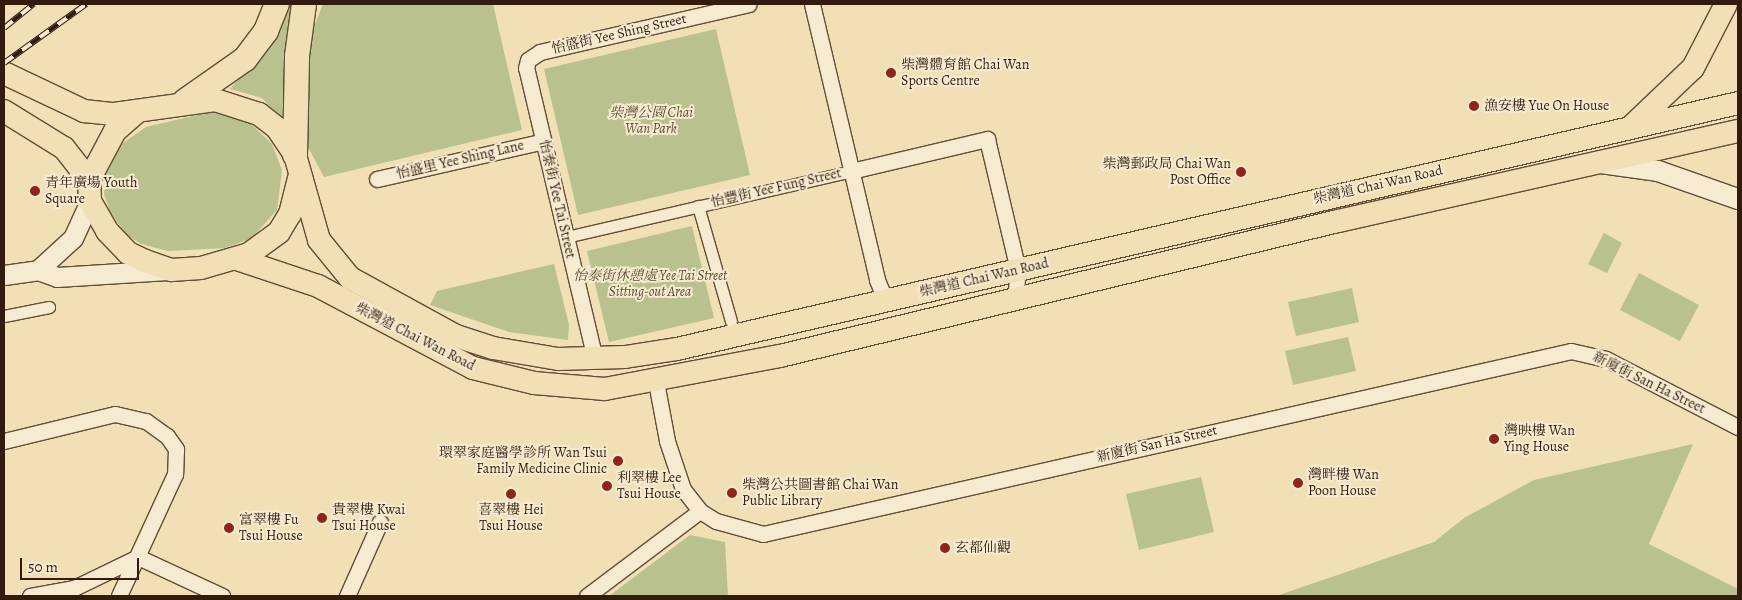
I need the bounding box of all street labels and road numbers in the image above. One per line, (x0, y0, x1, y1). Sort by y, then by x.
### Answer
street label: 怡盛街 Yee Shing Street (550, 10, 688, 58)
street label: 怡盛里 Yee Shing Lane (394, 137, 526, 183)
street label: 怡泰街 Yee Tai Street (535, 138, 579, 260)
street label: 柴灣道 Chai Wan Road (1312, 162, 1444, 208)
street label: 怡豐街 Yee Fung Street (709, 165, 843, 211)
street label: 柴灣道 Chai Wan Road (918, 255, 1050, 301)
street label: 柴灣道 Chai Wan Road (352, 299, 478, 375)
street label: 新廈街 San Ha Street (1590, 349, 1708, 417)
street label: 新廈街 San Ha Street (1095, 422, 1219, 466)

